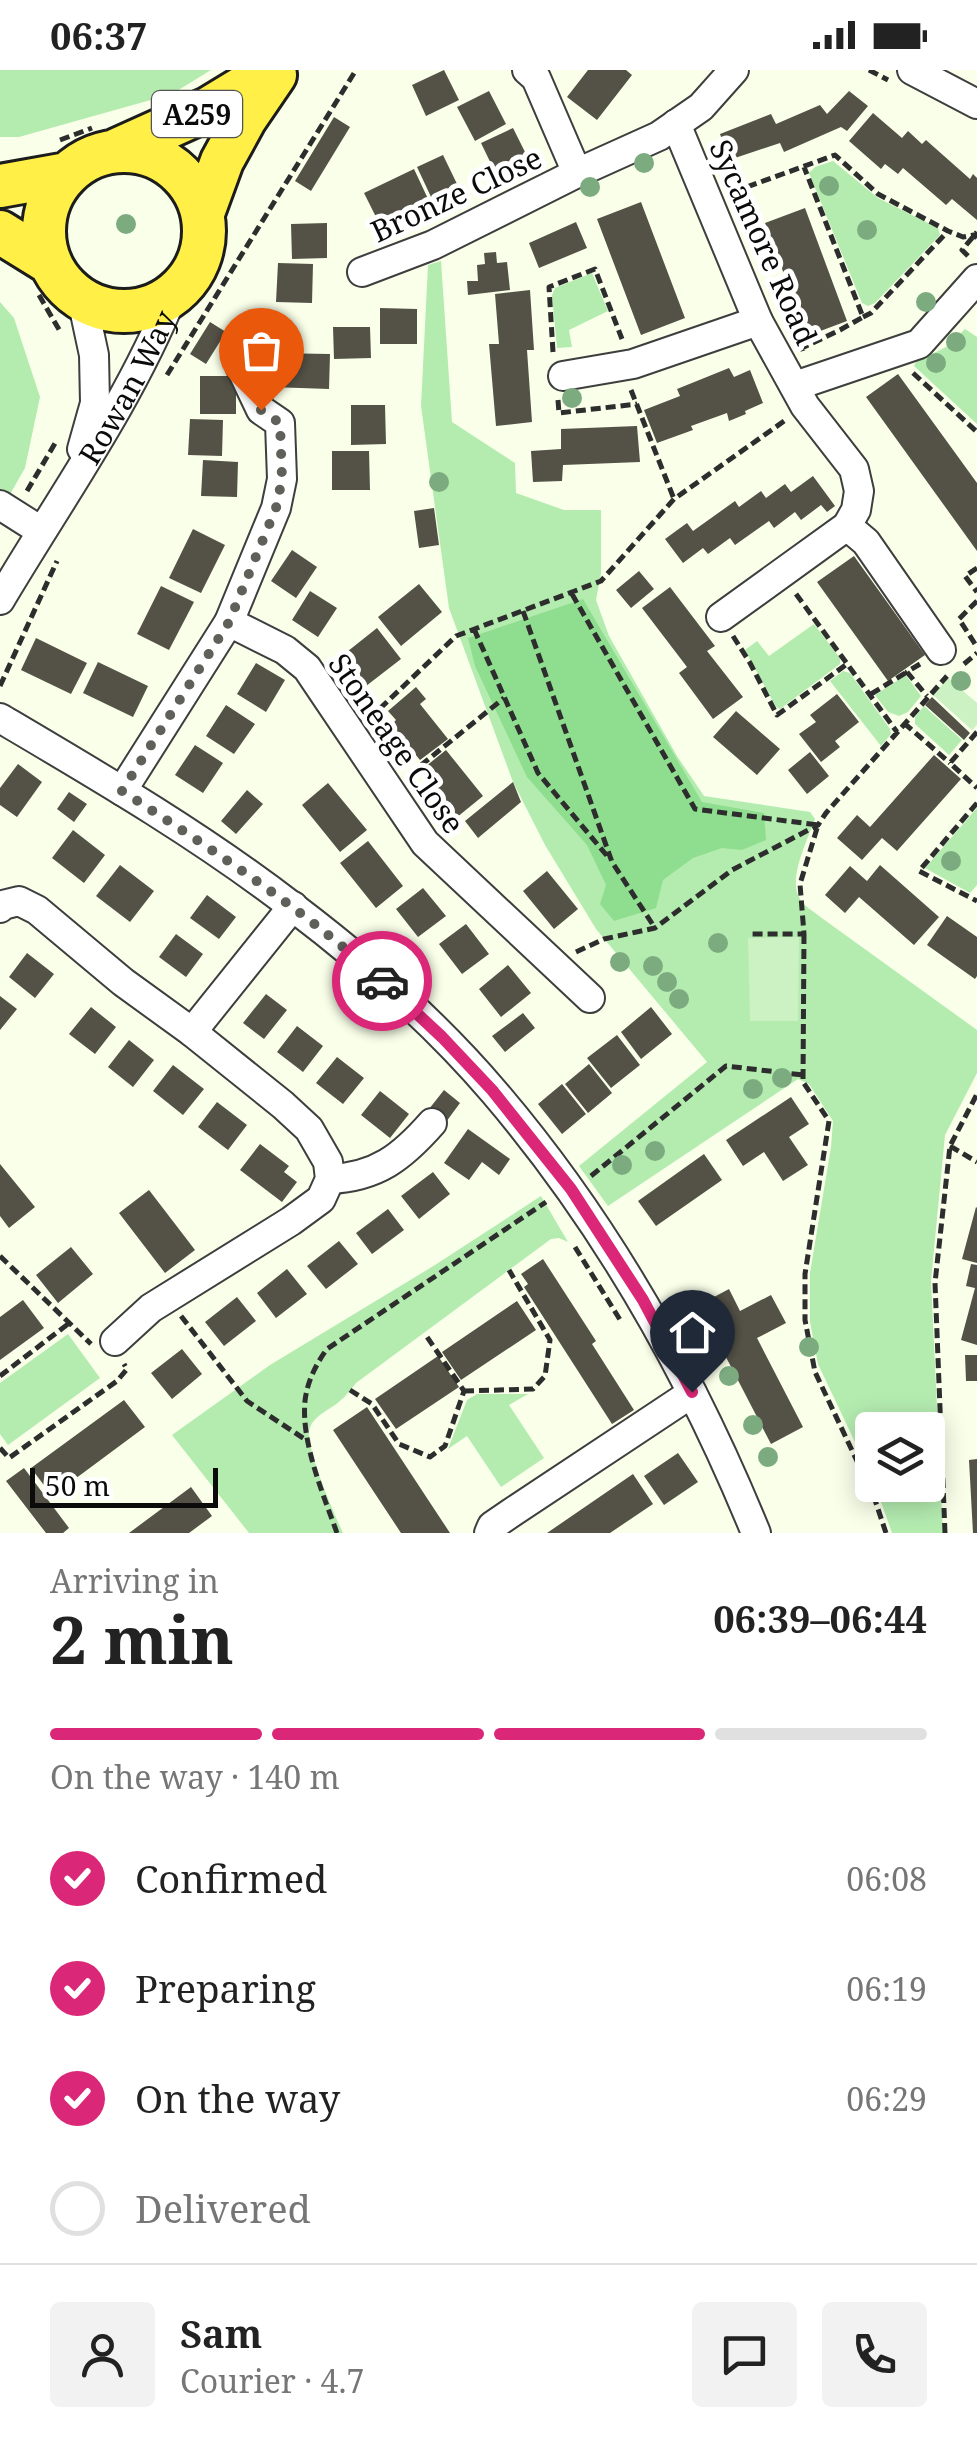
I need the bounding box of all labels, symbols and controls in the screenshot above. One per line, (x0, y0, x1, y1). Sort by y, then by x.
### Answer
text: 06:37 (50, 9, 147, 61)
road number: A259 (152, 91, 242, 137)
street label: Sycamore Road (700, 133, 828, 351)
street label: Bronze Close (364, 136, 548, 252)
street label: Rowan Way (68, 303, 184, 472)
pin (219, 308, 304, 411)
icon: bag (234, 323, 289, 378)
street label: Stoneage Close (320, 645, 474, 841)
courier (332, 931, 432, 1031)
icon: car (355, 954, 410, 1009)
pin (650, 1290, 735, 1393)
icon: home (665, 1305, 720, 1360)
map controls (855, 1412, 945, 1502)
button: layers (855, 1412, 945, 1502)
scale bar (30, 1463, 218, 1508)
text: 50 m (45, 1466, 110, 1504)
text: Arriving in (50, 1559, 219, 1602)
text: 06:39–06:44 (713, 1592, 927, 1644)
text: 2 min (50, 1595, 234, 1683)
text: On the way · 140 m (50, 1755, 340, 1798)
icon: check (50, 1851, 105, 1906)
text: Confirmed (135, 1852, 327, 1904)
text: 06:08 (846, 1857, 927, 1900)
icon: check (50, 1961, 105, 2016)
text: Preparing (135, 1962, 316, 2014)
text: 06:19 (846, 1967, 927, 2010)
icon: check (50, 2071, 105, 2126)
text: On the way (135, 2072, 340, 2124)
text: 06:29 (846, 2077, 927, 2120)
text: Delivered (135, 2182, 311, 2234)
button: person (50, 2302, 155, 2407)
button: chat (692, 2302, 797, 2407)
button: phone (822, 2302, 927, 2407)
text: Sam (180, 2307, 262, 2359)
text: Courier · 4.7 (180, 2359, 364, 2402)

